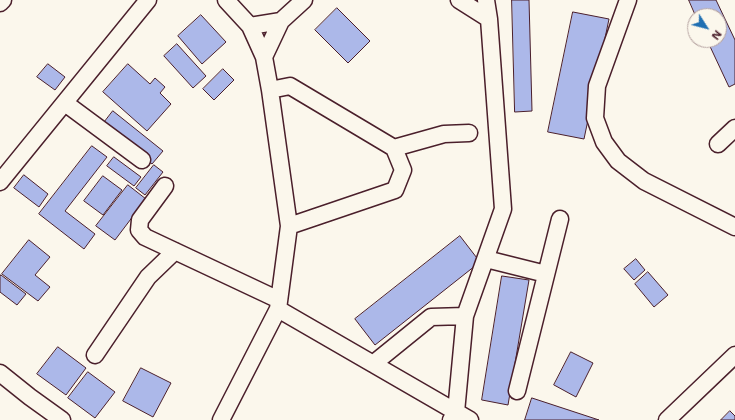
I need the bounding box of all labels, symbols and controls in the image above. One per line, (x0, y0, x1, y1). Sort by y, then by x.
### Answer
north arrow (687, 8, 727, 48)
text: N (708, 27, 725, 43)

